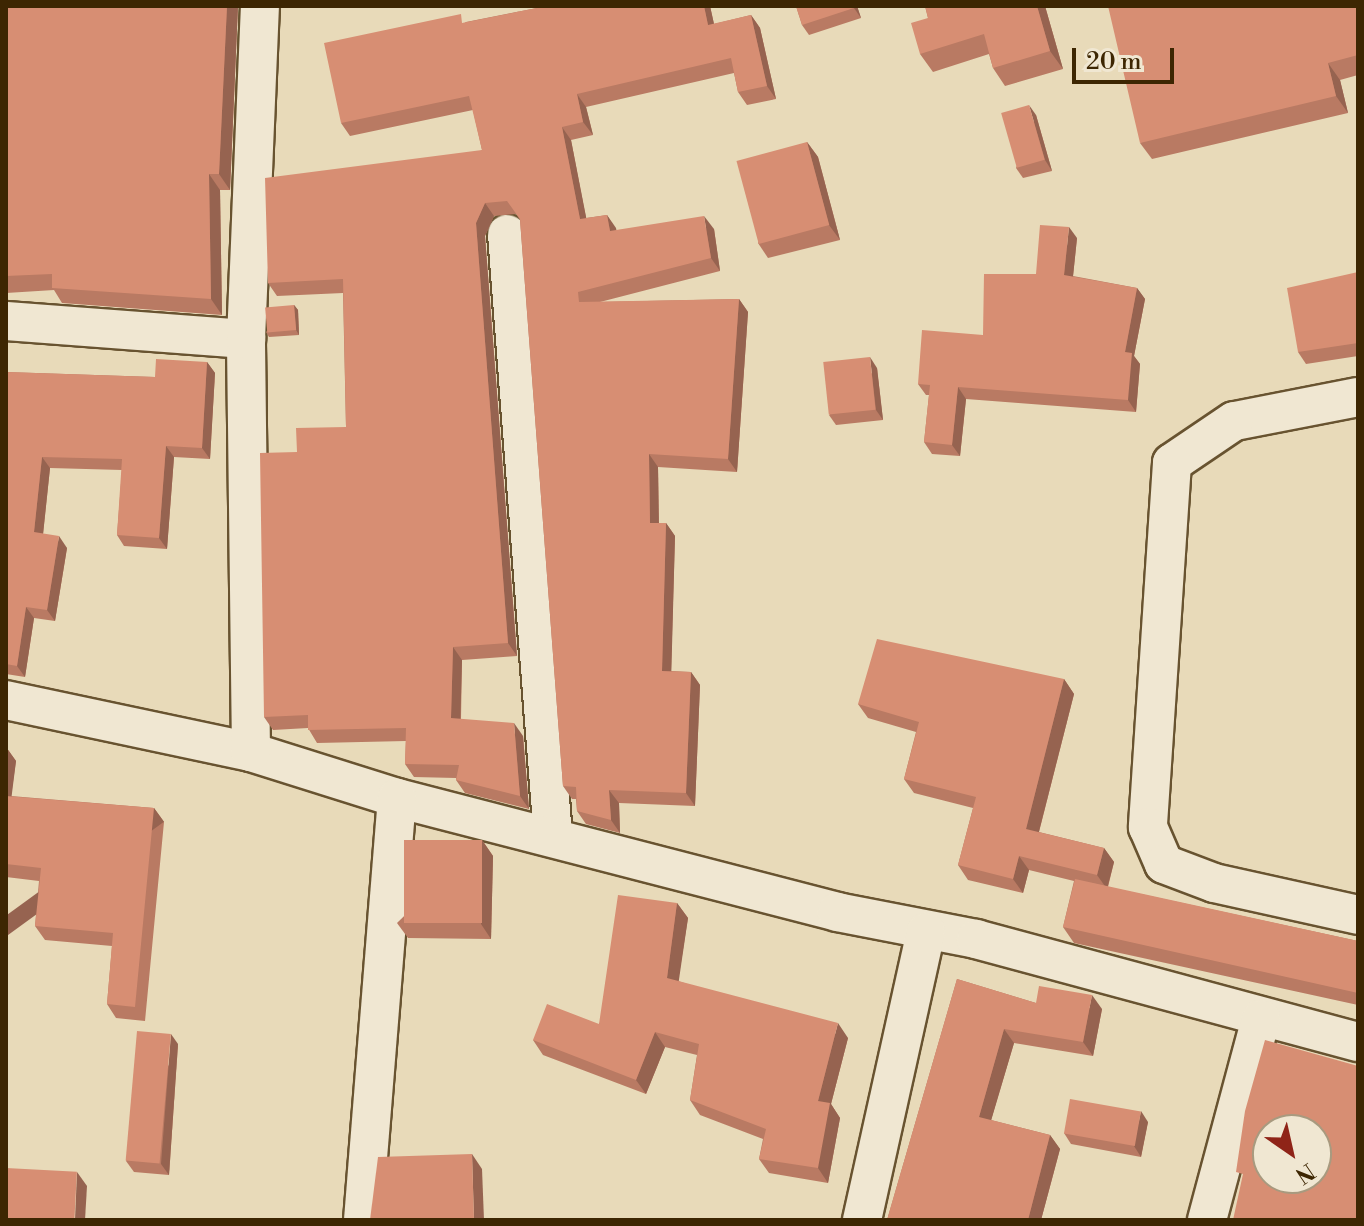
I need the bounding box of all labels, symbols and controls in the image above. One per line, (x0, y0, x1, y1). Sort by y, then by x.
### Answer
scale bar (1076, 32, 1178, 82)
text: 20 m (1086, 47, 1142, 77)
north arrow (1252, 1114, 1332, 1194)
text: N (1290, 1157, 1319, 1189)

